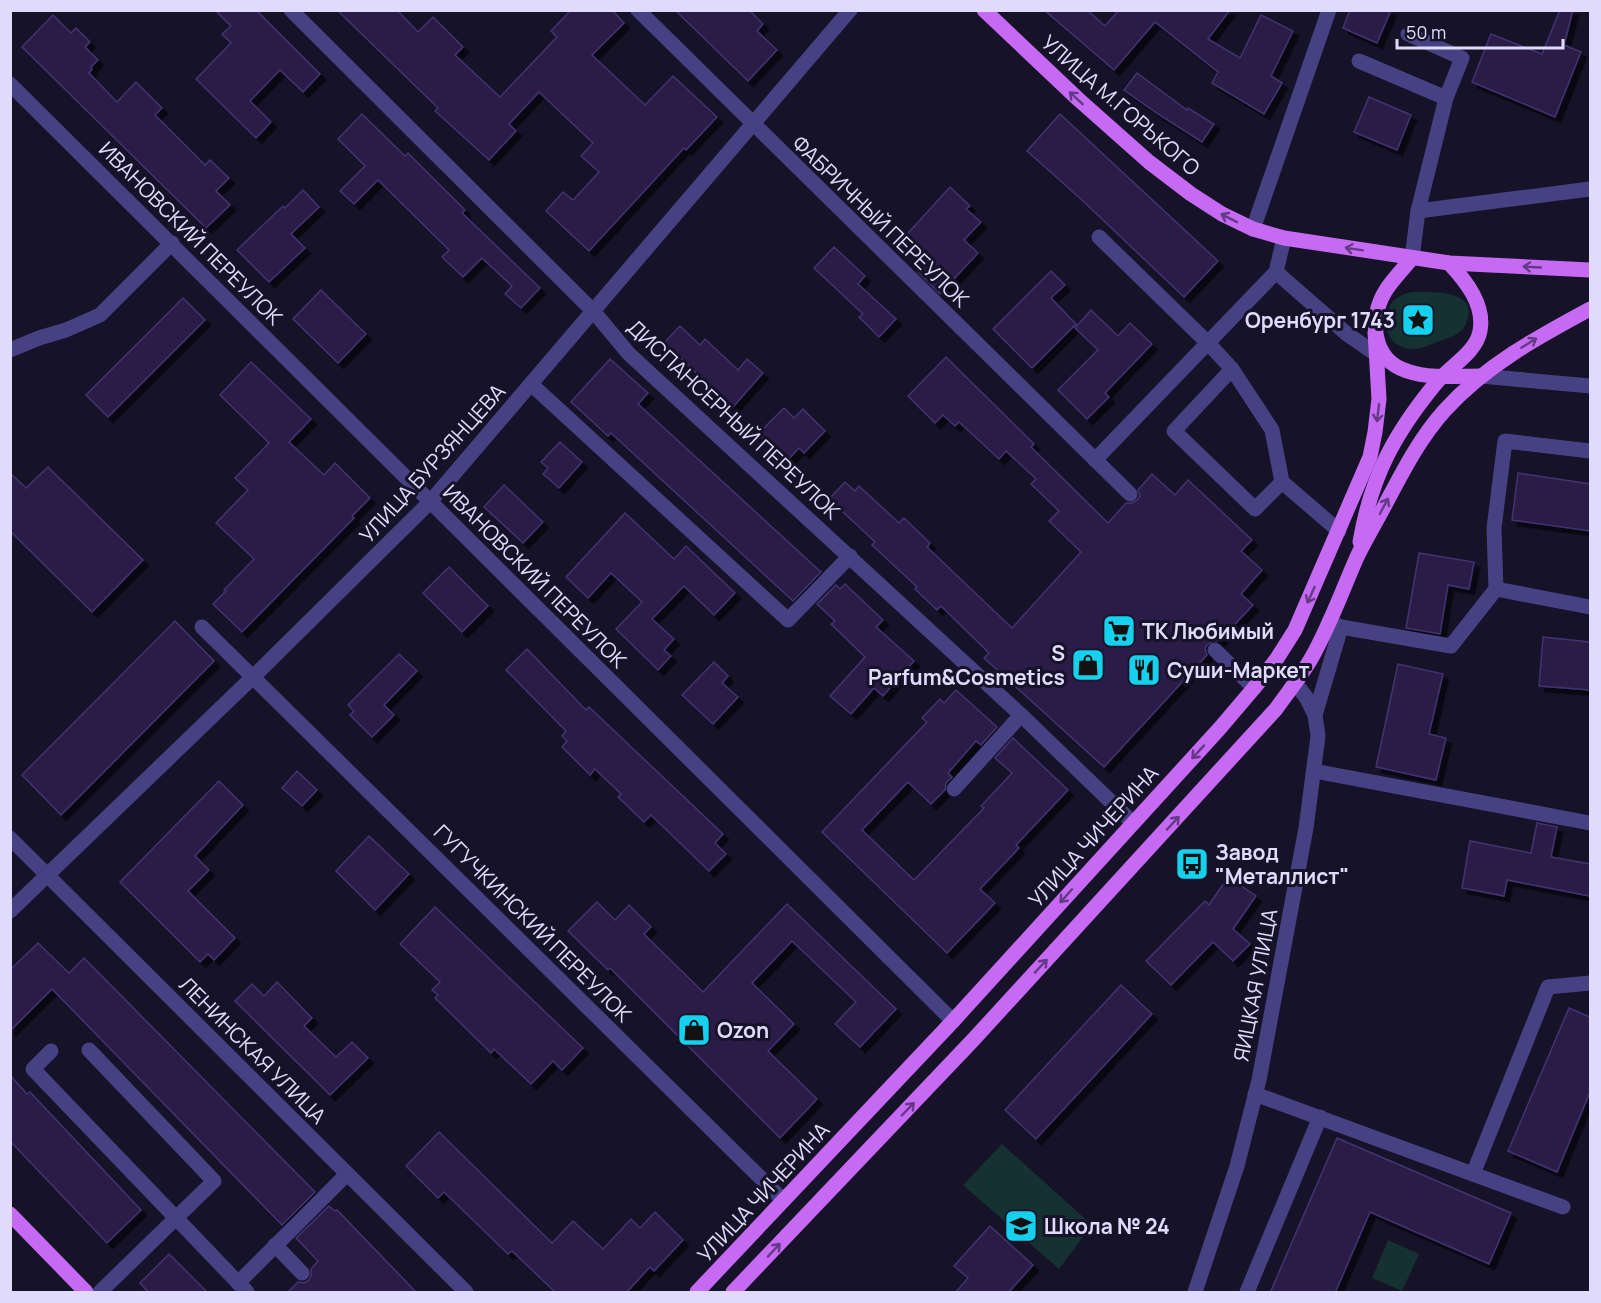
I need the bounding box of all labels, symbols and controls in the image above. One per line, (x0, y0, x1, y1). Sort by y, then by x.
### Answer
scale bar (1397, 12, 1564, 50)
text: 50 m (1406, 20, 1446, 44)
street label: УЛИЦА М.ГОРЬКОГО (1036, 28, 1206, 182)
one-way arrow (1069, 91, 1084, 105)
street label: ФАБРИЧНЫЙ ПЕРЕУЛОК (786, 129, 976, 313)
street label: ИВАНОВСКИЙ ПЕРЕУЛОК (93, 135, 289, 331)
one-way arrow (1221, 211, 1239, 223)
one-way arrow (1345, 244, 1365, 255)
one-way arrow (1523, 261, 1543, 272)
place icon: Оренбург 1743 (1400, 302, 1436, 338)
place label: Оренбург 1743 (1245, 306, 1395, 334)
street label: ДИСПАНСЕРНЫЙ ПЕРЕУЛОК (622, 313, 847, 526)
one-way arrow (1520, 336, 1537, 348)
street label: УЛИЦА БУРЗЯНЦЕВА (353, 377, 511, 549)
one-way arrow (1372, 402, 1383, 422)
street label: ИВАНОВСКИЙ ПЕРЕУЛОК (437, 478, 633, 674)
one-way arrow (1379, 497, 1390, 515)
one-way arrow (1304, 585, 1316, 603)
supermarket icon: ТК Любимый (1101, 613, 1137, 649)
place label: ТК Любимый (1142, 617, 1274, 645)
place label: S Parfum&Cosmetics (868, 639, 1065, 691)
shop icon: S Parfum&Cosmetics (1070, 647, 1106, 683)
restaurant icon: Суши-Маркет (1126, 652, 1162, 688)
place label: Суши-Маркет (1167, 656, 1310, 684)
one-way arrow (1191, 745, 1205, 760)
street label: УЛИЦА ЧИЧЕРИНА (1022, 759, 1164, 913)
one-way arrow (1166, 815, 1180, 830)
street label: ГУГУЧКИНСКИЙ ПЕРЕУЛОК (428, 818, 638, 1028)
place label: Завод "Металлист" (1215, 838, 1349, 890)
bus stop icon: Завод "Металлист" (1174, 846, 1210, 882)
one-way arrow (1059, 888, 1073, 903)
street label: ЯИЦКАЯ УЛИЦА (1226, 906, 1284, 1064)
one-way arrow (1034, 959, 1048, 974)
street label: ЛЕНИНСКАЯ УЛИЦА (173, 970, 333, 1130)
shop icon: Ozon (676, 1012, 712, 1048)
place label: Ozon (717, 1016, 769, 1044)
one-way arrow (901, 1101, 915, 1116)
street label: УЛИЦА ЧИЧЕРИНА (691, 1116, 835, 1268)
school or university icon: Школа № 24 (1003, 1208, 1039, 1244)
place label: Школа № 24 (1044, 1212, 1170, 1240)
one-way arrow (766, 1243, 780, 1258)

